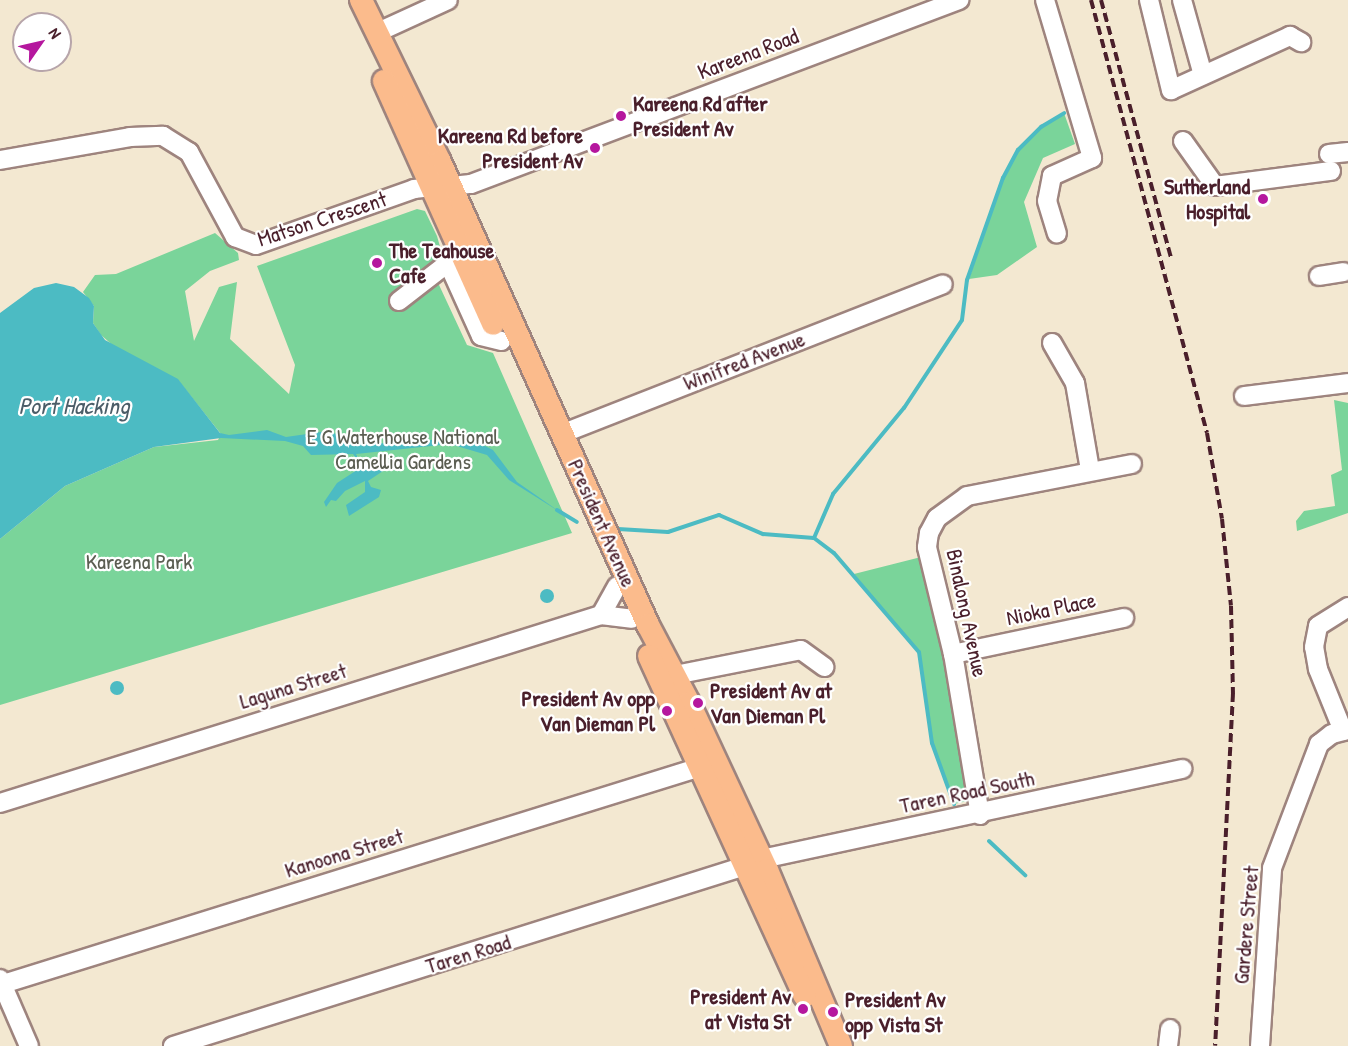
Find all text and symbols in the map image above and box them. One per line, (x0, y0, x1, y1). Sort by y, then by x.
north arrow (12, 12, 72, 72)
text: N (44, 23, 67, 43)
street label: Kareena Road (694, 23, 802, 85)
place label: Kareena Rd after President Av (633, 90, 768, 142)
marker: Kareena Rd after President Av (614, 109, 628, 123)
place label: Kareena Rd before President Av (438, 122, 583, 174)
marker: Kareena Rd before President Av (588, 141, 602, 155)
place label: Sutherland Hospital (1164, 173, 1250, 224)
street label: Matson Crescent (254, 186, 390, 252)
marker: Sutherland Hospital (1254, 190, 1272, 208)
place label: The Teahouse Cafe (389, 237, 494, 288)
marker: The Teahouse Cafe (370, 256, 384, 270)
street label: Winifred Avenue (680, 326, 808, 396)
water label: Port Hacking (18, 392, 130, 420)
park label: E G Waterhouse National Camellia Gardens (307, 423, 499, 475)
street label: President Avenue (562, 455, 642, 591)
street label: Binalong Avenue (941, 547, 993, 679)
park label: Kareena Park (86, 549, 192, 575)
street label: Nioka Place (1004, 587, 1098, 631)
street label: Laguna Street (236, 657, 350, 715)
place label: President Av at Van Dieman Pl (710, 677, 832, 728)
place label: President Av opp Van Dieman Pl (522, 685, 655, 736)
marker: President Av at Van Dieman Pl (691, 696, 705, 710)
marker: President Av opp Van Dieman Pl (660, 704, 674, 718)
street label: Taren Road South (897, 765, 1037, 819)
street label: Kanoona Street (281, 822, 407, 884)
street label: Gardere Street (1228, 865, 1264, 985)
street label: Taren Road (422, 929, 514, 979)
place label: President Av at Vista St (690, 983, 791, 1034)
place label: President Av opp Vista St (845, 986, 946, 1038)
marker: President Av at Vista St (796, 1002, 810, 1016)
marker: President Av opp Vista St (826, 1005, 840, 1019)

